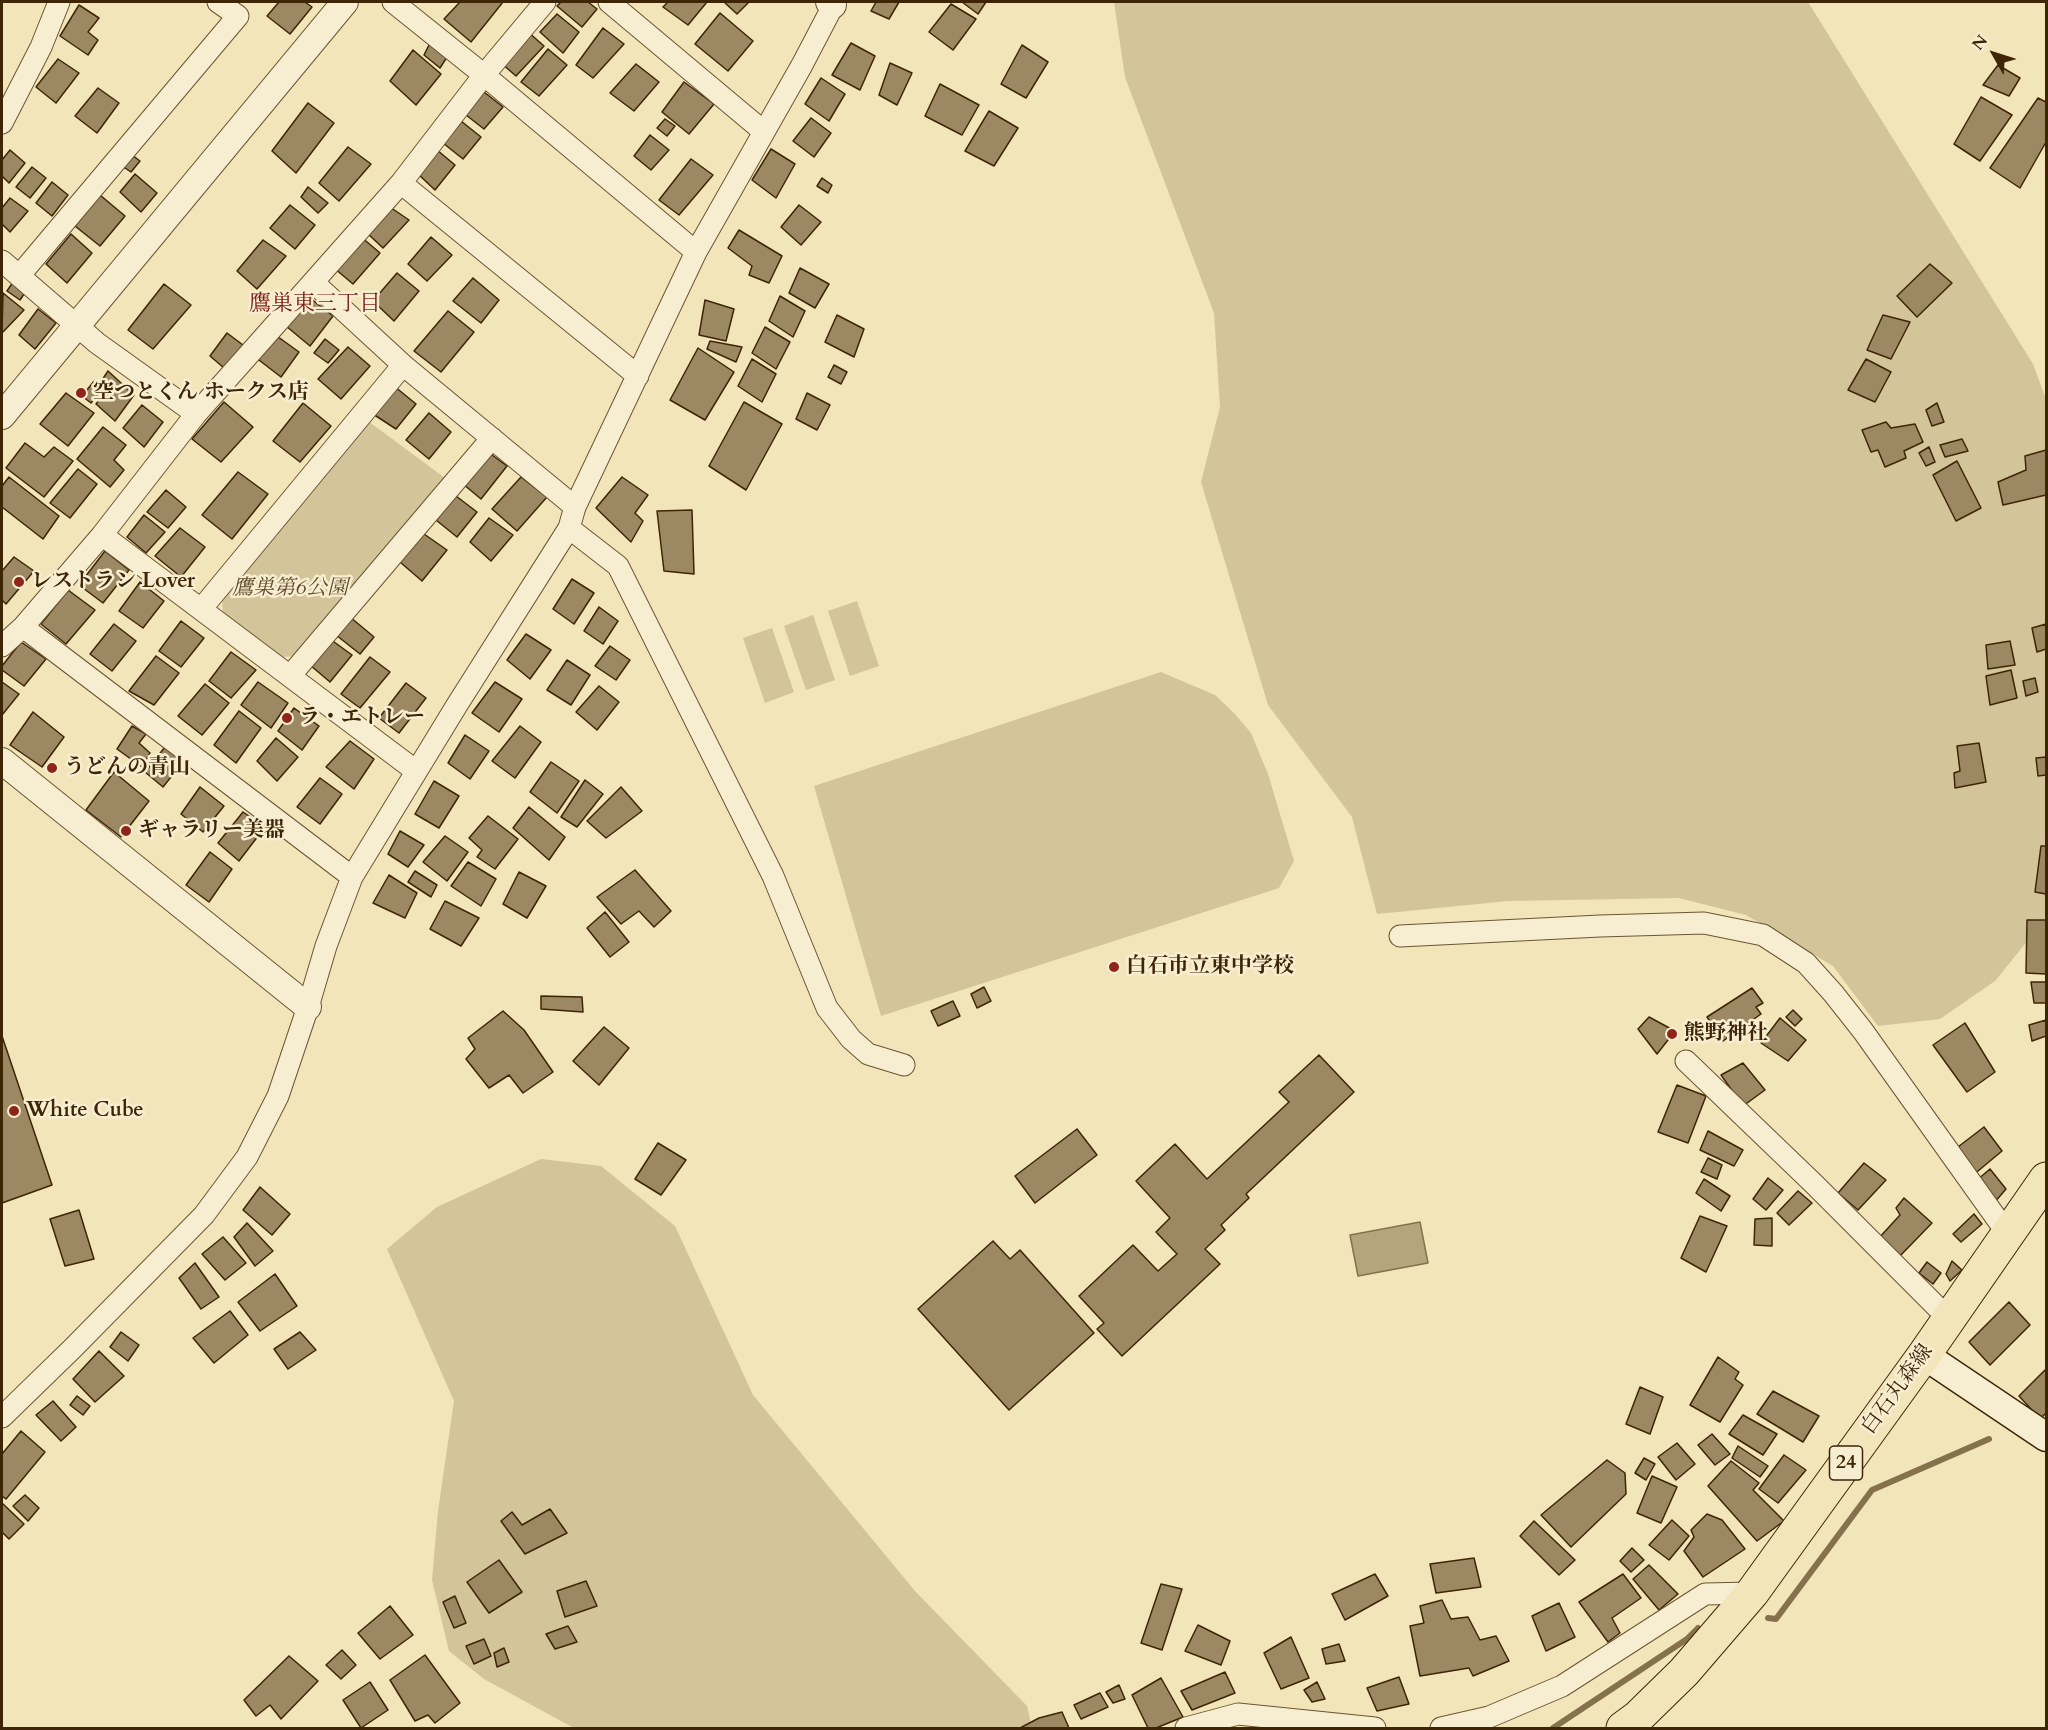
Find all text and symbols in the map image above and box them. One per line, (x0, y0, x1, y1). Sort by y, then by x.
north arrow (1964, 24, 2024, 84)
text: N (1967, 30, 1993, 55)
district label: 鷹巣東三丁目 (249, 292, 381, 318)
place label: 空つとくん ホークス店 (93, 380, 309, 406)
marker: 空つとくん ホークス店 (74, 386, 88, 400)
place label: レストラン Lover (31, 569, 195, 595)
marker: レストラン Lover (12, 575, 26, 589)
park label: 鷹巣第6公園 (232, 576, 348, 602)
place label: ラ・エトレー (299, 705, 425, 731)
marker: ラ・エトレー (280, 711, 294, 725)
place label: うどんの青山 (64, 755, 190, 781)
marker: うどんの青山 (45, 761, 59, 775)
place label: ギャラリー美器 (138, 818, 285, 844)
marker: ギャラリー美器 (119, 824, 133, 838)
place label: 白石市立東中学校 (1126, 954, 1294, 980)
marker: 白石市立東中学校 (1107, 960, 1121, 974)
place label: 熊野神社 (1684, 1021, 1768, 1047)
marker: 熊野神社 (1665, 1027, 1679, 1041)
place label: White Cube (26, 1098, 144, 1124)
marker: White Cube (7, 1104, 21, 1118)
street label: 白石丸森線 (1857, 1340, 1939, 1440)
road number: 24 (1830, 1446, 1862, 1480)

